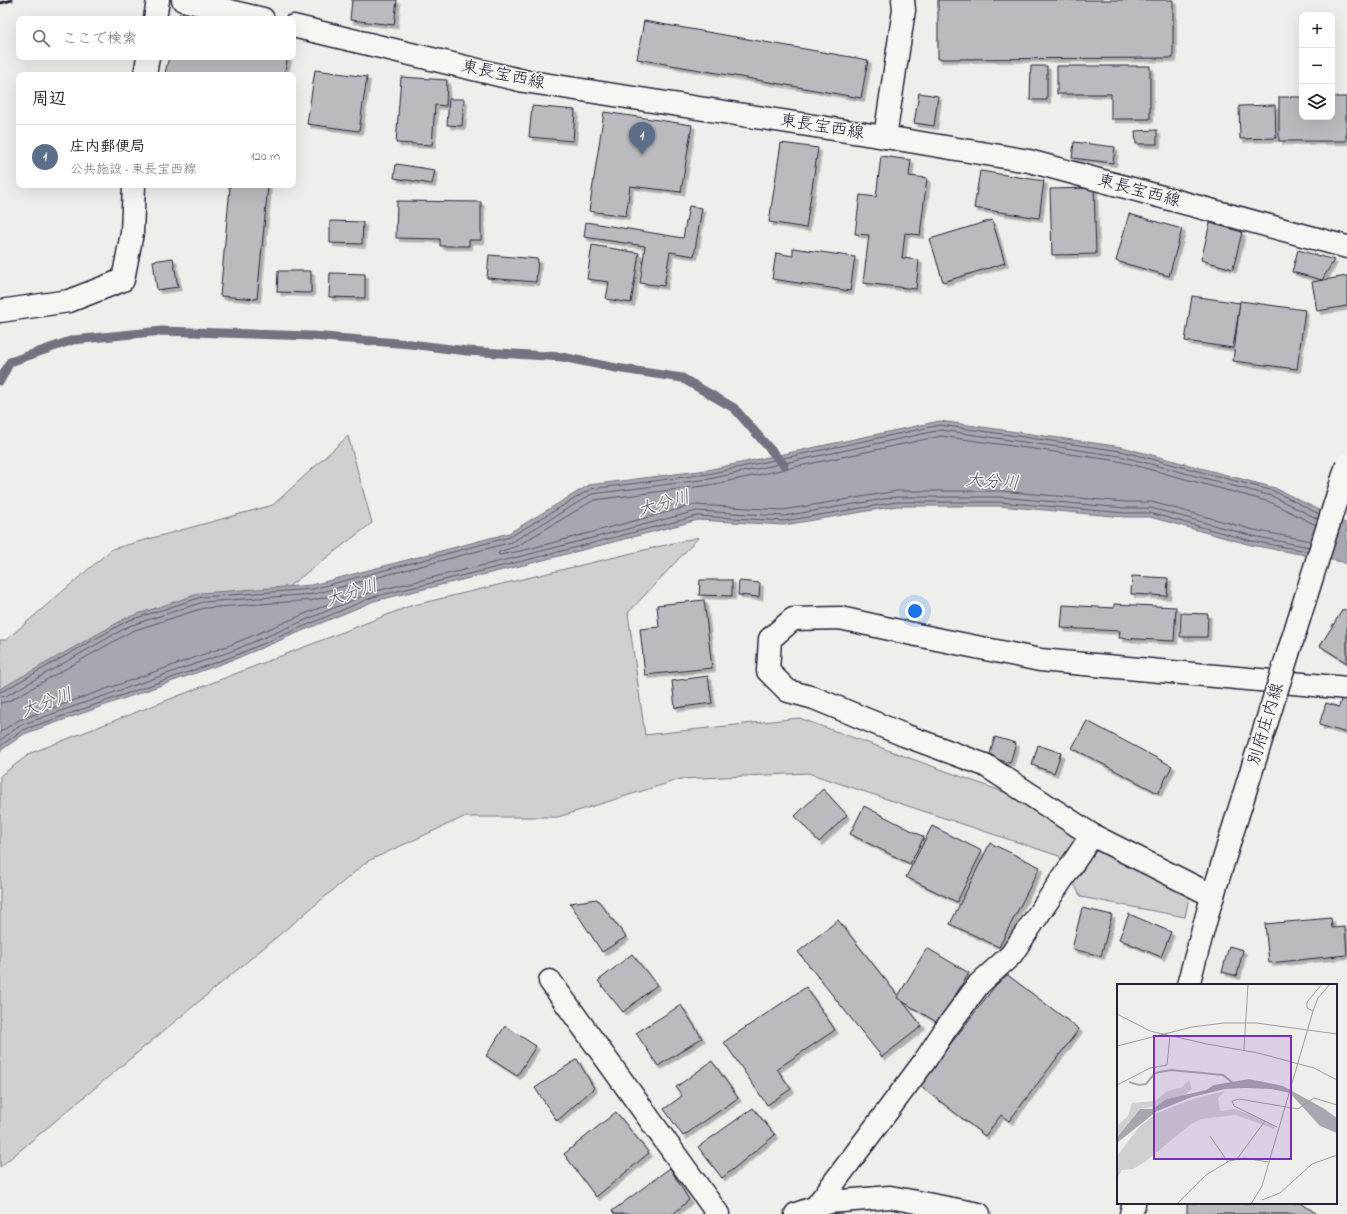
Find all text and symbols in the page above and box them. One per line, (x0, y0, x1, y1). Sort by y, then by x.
map controls (1299, 12, 1335, 120)
button: + (1299, 12, 1335, 48)
search box (16, 16, 296, 60)
icon: search (30, 27, 52, 49)
text: ここで検索 (62, 28, 137, 50)
button: − (1299, 48, 1335, 84)
street label: 東長宝西線 (459, 54, 547, 96)
button: layers (1299, 84, 1335, 120)
text: 周辺 (32, 87, 66, 112)
street label: 東長宝西線 (778, 108, 866, 146)
pin: 1 (629, 122, 655, 155)
text: 庄内郵便局 (70, 136, 145, 158)
text: 1 (43, 147, 47, 166)
text: 120 m (250, 147, 280, 166)
text: 公共施設 · 東長宝西線 (70, 160, 196, 179)
street label: 東長宝西線 (1095, 168, 1183, 214)
water label: 大分川 (964, 468, 1020, 498)
water label: 大分川 (634, 485, 694, 525)
water label: 大分川 (322, 573, 382, 615)
your location (905, 601, 925, 621)
street label: 別府庄内線 (1242, 680, 1290, 768)
water label: 大分川 (17, 683, 77, 725)
inset map (1117, 984, 1337, 1204)

